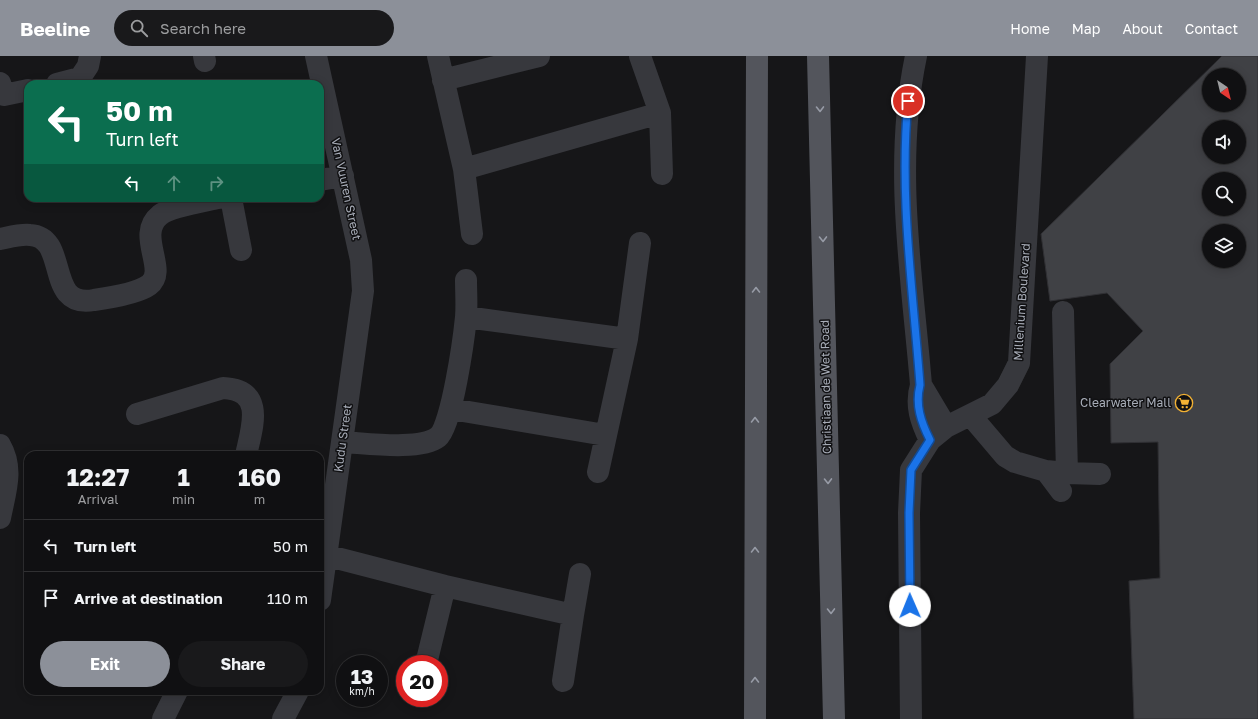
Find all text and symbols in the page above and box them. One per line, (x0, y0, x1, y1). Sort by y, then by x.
search box (114, 10, 394, 46)
text: Beeline (20, 17, 90, 40)
icon: search (128, 17, 150, 39)
text: Search here (160, 19, 246, 37)
text: Home (1010, 20, 1050, 37)
text: Map (1072, 20, 1100, 37)
text: About (1122, 20, 1163, 37)
text: Contact (1185, 20, 1238, 37)
north arrow (1202, 68, 1246, 112)
map controls (1202, 68, 1246, 268)
pin (891, 84, 925, 118)
icon: arrive (897, 90, 919, 112)
text: 50 m (106, 94, 173, 127)
icon: left (40, 96, 92, 148)
one-way arrow (816, 106, 825, 112)
button: sound (1202, 120, 1246, 164)
text: Turn left (106, 128, 179, 150)
street label: Van Vuuren Street (328, 136, 365, 242)
icon: left (121, 172, 143, 194)
icon: ahead (163, 172, 185, 194)
icon: right (205, 172, 227, 194)
button: search (1202, 172, 1246, 216)
button: layers (1202, 224, 1246, 268)
one-way arrow (819, 236, 827, 242)
street label: Millenium Boulevard (1010, 243, 1033, 361)
one-way arrow (752, 287, 760, 293)
street label: Christiaan de Wet Road (817, 320, 834, 454)
supermarket icon: Clearwater Mall (1174, 393, 1194, 413)
place label: Clearwater Mall (1080, 395, 1171, 410)
street label: Kudu Street (330, 403, 355, 473)
one-way arrow (751, 417, 759, 423)
text: 12:27 (67, 462, 129, 491)
text: 1 (177, 462, 190, 491)
text: 160 (238, 462, 281, 491)
one-way arrow (824, 478, 833, 484)
text: Arrival (78, 491, 118, 507)
text: min (172, 491, 195, 507)
text: m (254, 491, 265, 507)
icon: left (40, 535, 62, 557)
text: Turn left (74, 537, 136, 555)
text: 50 m (273, 537, 308, 555)
one-way arrow (750, 547, 759, 553)
position arrow (889, 585, 931, 627)
icon: arrive (40, 587, 62, 609)
text: Arrive at destination (74, 589, 223, 607)
text: 110 m (267, 589, 308, 607)
one-way arrow (827, 608, 835, 614)
button: Exit (40, 641, 170, 687)
button: Share (178, 641, 308, 687)
speed limit sign: 20 (396, 655, 448, 707)
text: 13 (351, 664, 373, 688)
one-way arrow (751, 677, 759, 683)
text: km/h (349, 685, 375, 697)

